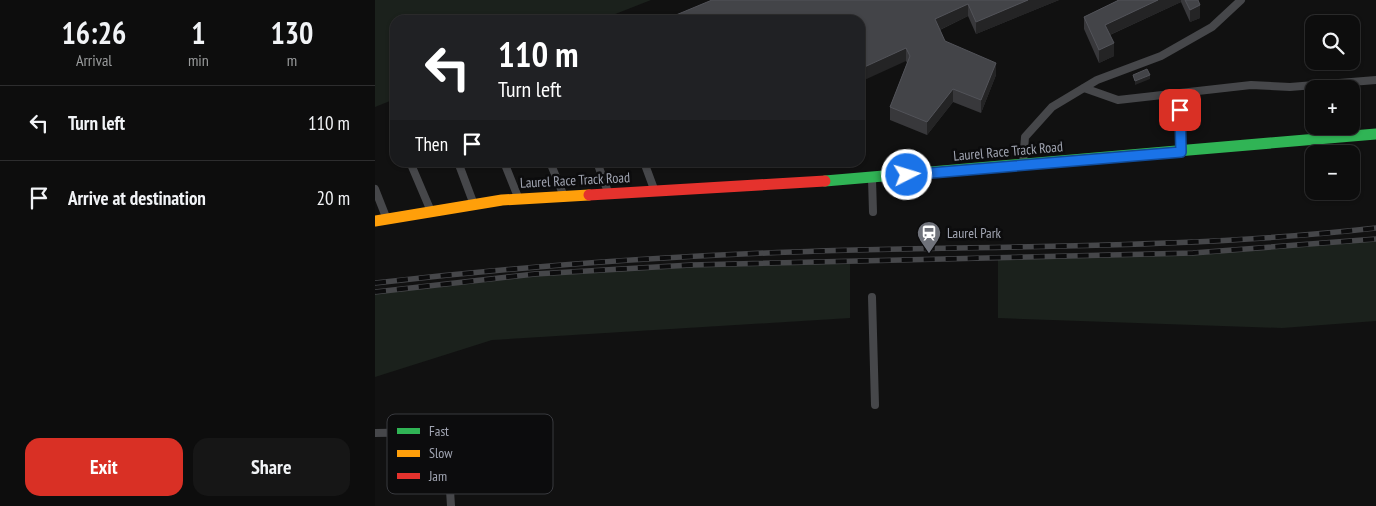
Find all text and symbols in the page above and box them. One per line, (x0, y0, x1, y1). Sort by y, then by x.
text: 16:26 (62, 13, 126, 52)
text: 1 (191, 13, 206, 52)
text: 130 (270, 13, 313, 52)
map controls (1305, 15, 1360, 200)
button: search (1305, 15, 1360, 70)
text: 110 m (498, 31, 579, 77)
icon: left (415, 35, 480, 100)
text: Arrival (76, 50, 112, 70)
text: min (188, 50, 209, 70)
text: m (287, 50, 297, 70)
text: Turn left (498, 75, 562, 103)
button: + (1305, 80, 1360, 135)
pin (1159, 89, 1201, 131)
icon: arrive (1166, 96, 1194, 124)
icon: left (25, 109, 53, 137)
text: Turn left (68, 111, 125, 135)
text: 110 m (308, 111, 350, 135)
icon: arrive (458, 130, 486, 158)
text: Then (415, 132, 448, 156)
street label: Laurel Race Track Road (952, 137, 1064, 165)
button: − (1305, 145, 1360, 200)
position arrow (880, 148, 932, 200)
street label: Laurel Race Track Road (520, 168, 630, 192)
icon: arrive (25, 184, 53, 212)
text: Arrive at destination (68, 186, 206, 210)
text: 20 m (317, 186, 350, 210)
station icon: Laurel Park (916, 220, 942, 254)
place label: Laurel Park (947, 224, 1002, 242)
legend (387, 414, 553, 494)
text: Fast (429, 422, 449, 440)
button: Exit (25, 438, 183, 496)
button: Share (193, 438, 350, 496)
text: Slow (429, 444, 453, 462)
text: Jam (428, 467, 447, 485)

